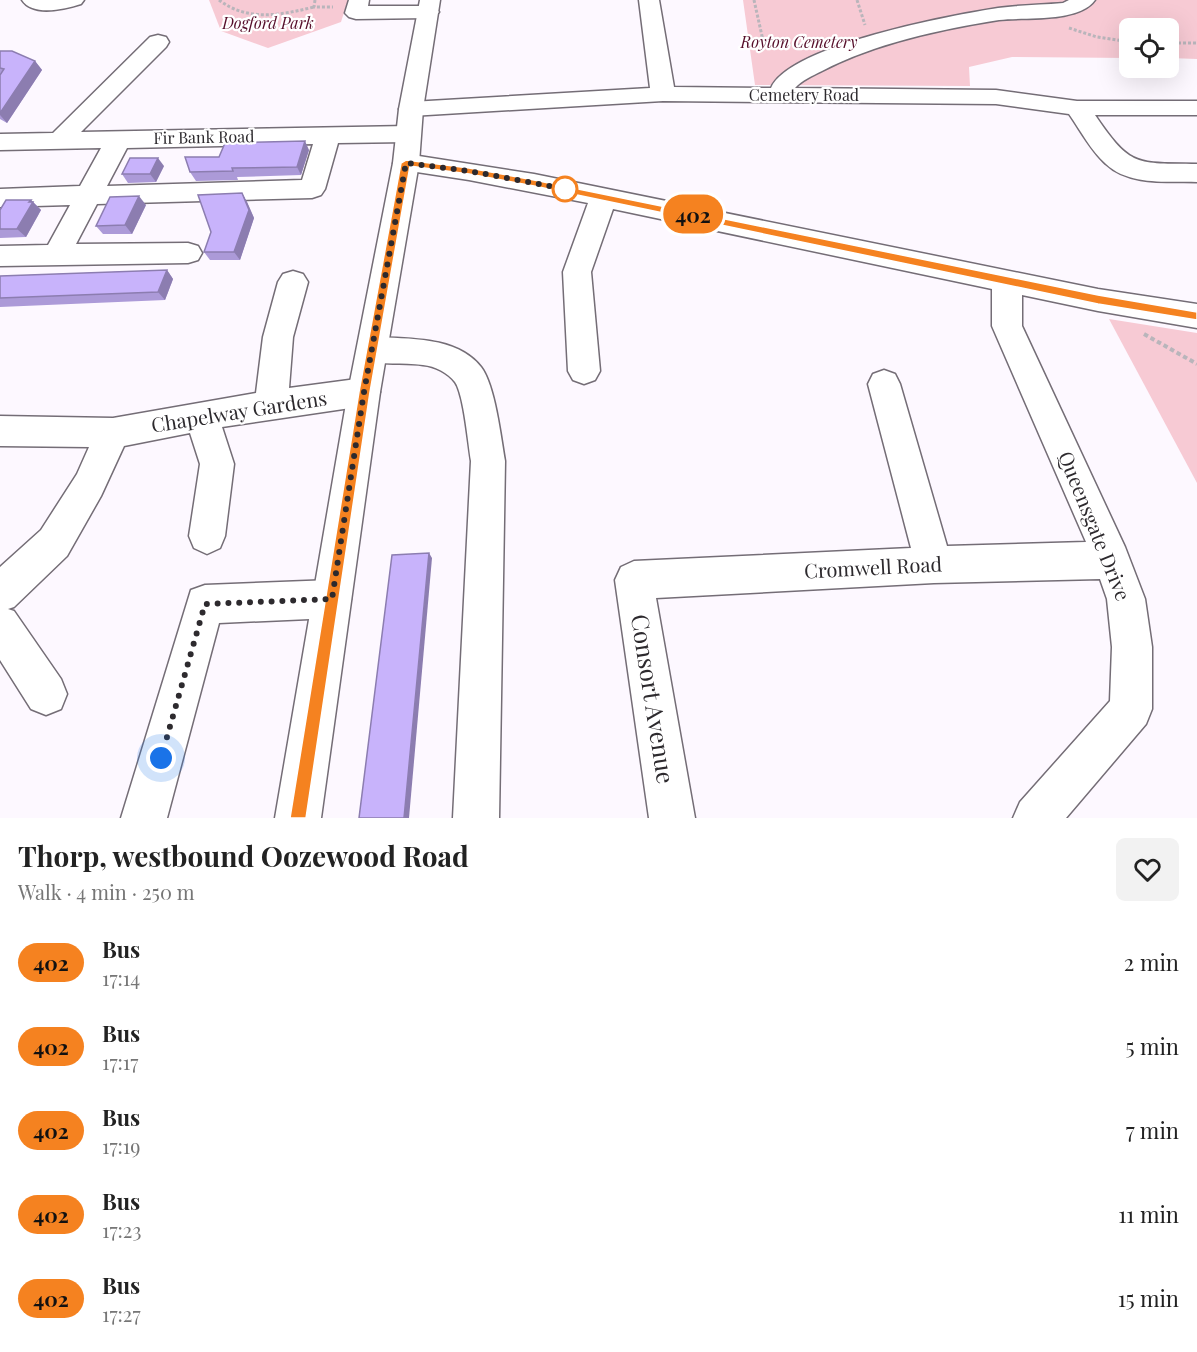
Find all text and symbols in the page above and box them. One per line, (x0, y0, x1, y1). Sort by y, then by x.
park label: Dogford Park (221, 12, 314, 33)
map controls (1119, 18, 1179, 78)
button: locate (1119, 18, 1179, 78)
park label: Royton Cemetery (740, 31, 858, 52)
street label: Cemetery Road (749, 84, 859, 105)
street label: Fir Bank Road (153, 125, 255, 148)
unlabelled marker (552, 176, 578, 202)
line badge: 402 (658, 194, 728, 234)
text: 402 (675, 200, 711, 228)
street label: Chapelway Gardens (149, 383, 329, 438)
street label: Queensgate Drive (1053, 447, 1138, 604)
street label: Cromwell Road (803, 549, 943, 584)
street label: Consort Avenue (625, 612, 683, 786)
your location (146, 743, 176, 773)
text: Thorp, westbound Oozewood Road (18, 837, 469, 874)
button: heart (1116, 838, 1179, 901)
text: Walk · 4 min · 250 m (18, 878, 195, 905)
text: Bus (102, 934, 140, 964)
text: 2 min (1124, 947, 1179, 977)
text: 402 (33, 948, 69, 976)
text: 17:14 (102, 964, 140, 991)
text: Bus (102, 1018, 140, 1048)
text: 5 min (1126, 1031, 1179, 1061)
text: 402 (33, 1032, 69, 1060)
text: 17:17 (102, 1048, 138, 1075)
text: Bus (102, 1102, 140, 1132)
text: 7 min (1126, 1115, 1179, 1145)
text: 402 (33, 1116, 69, 1144)
text: 17:19 (102, 1132, 140, 1159)
text: Bus (102, 1186, 140, 1216)
text: 11 min (1118, 1199, 1179, 1229)
text: 402 (33, 1200, 69, 1228)
text: 17:23 (102, 1216, 141, 1243)
text: Bus (102, 1270, 140, 1300)
text: 15 min (1118, 1283, 1179, 1313)
text: 402 (33, 1284, 69, 1312)
text: 17:27 (102, 1300, 141, 1327)

